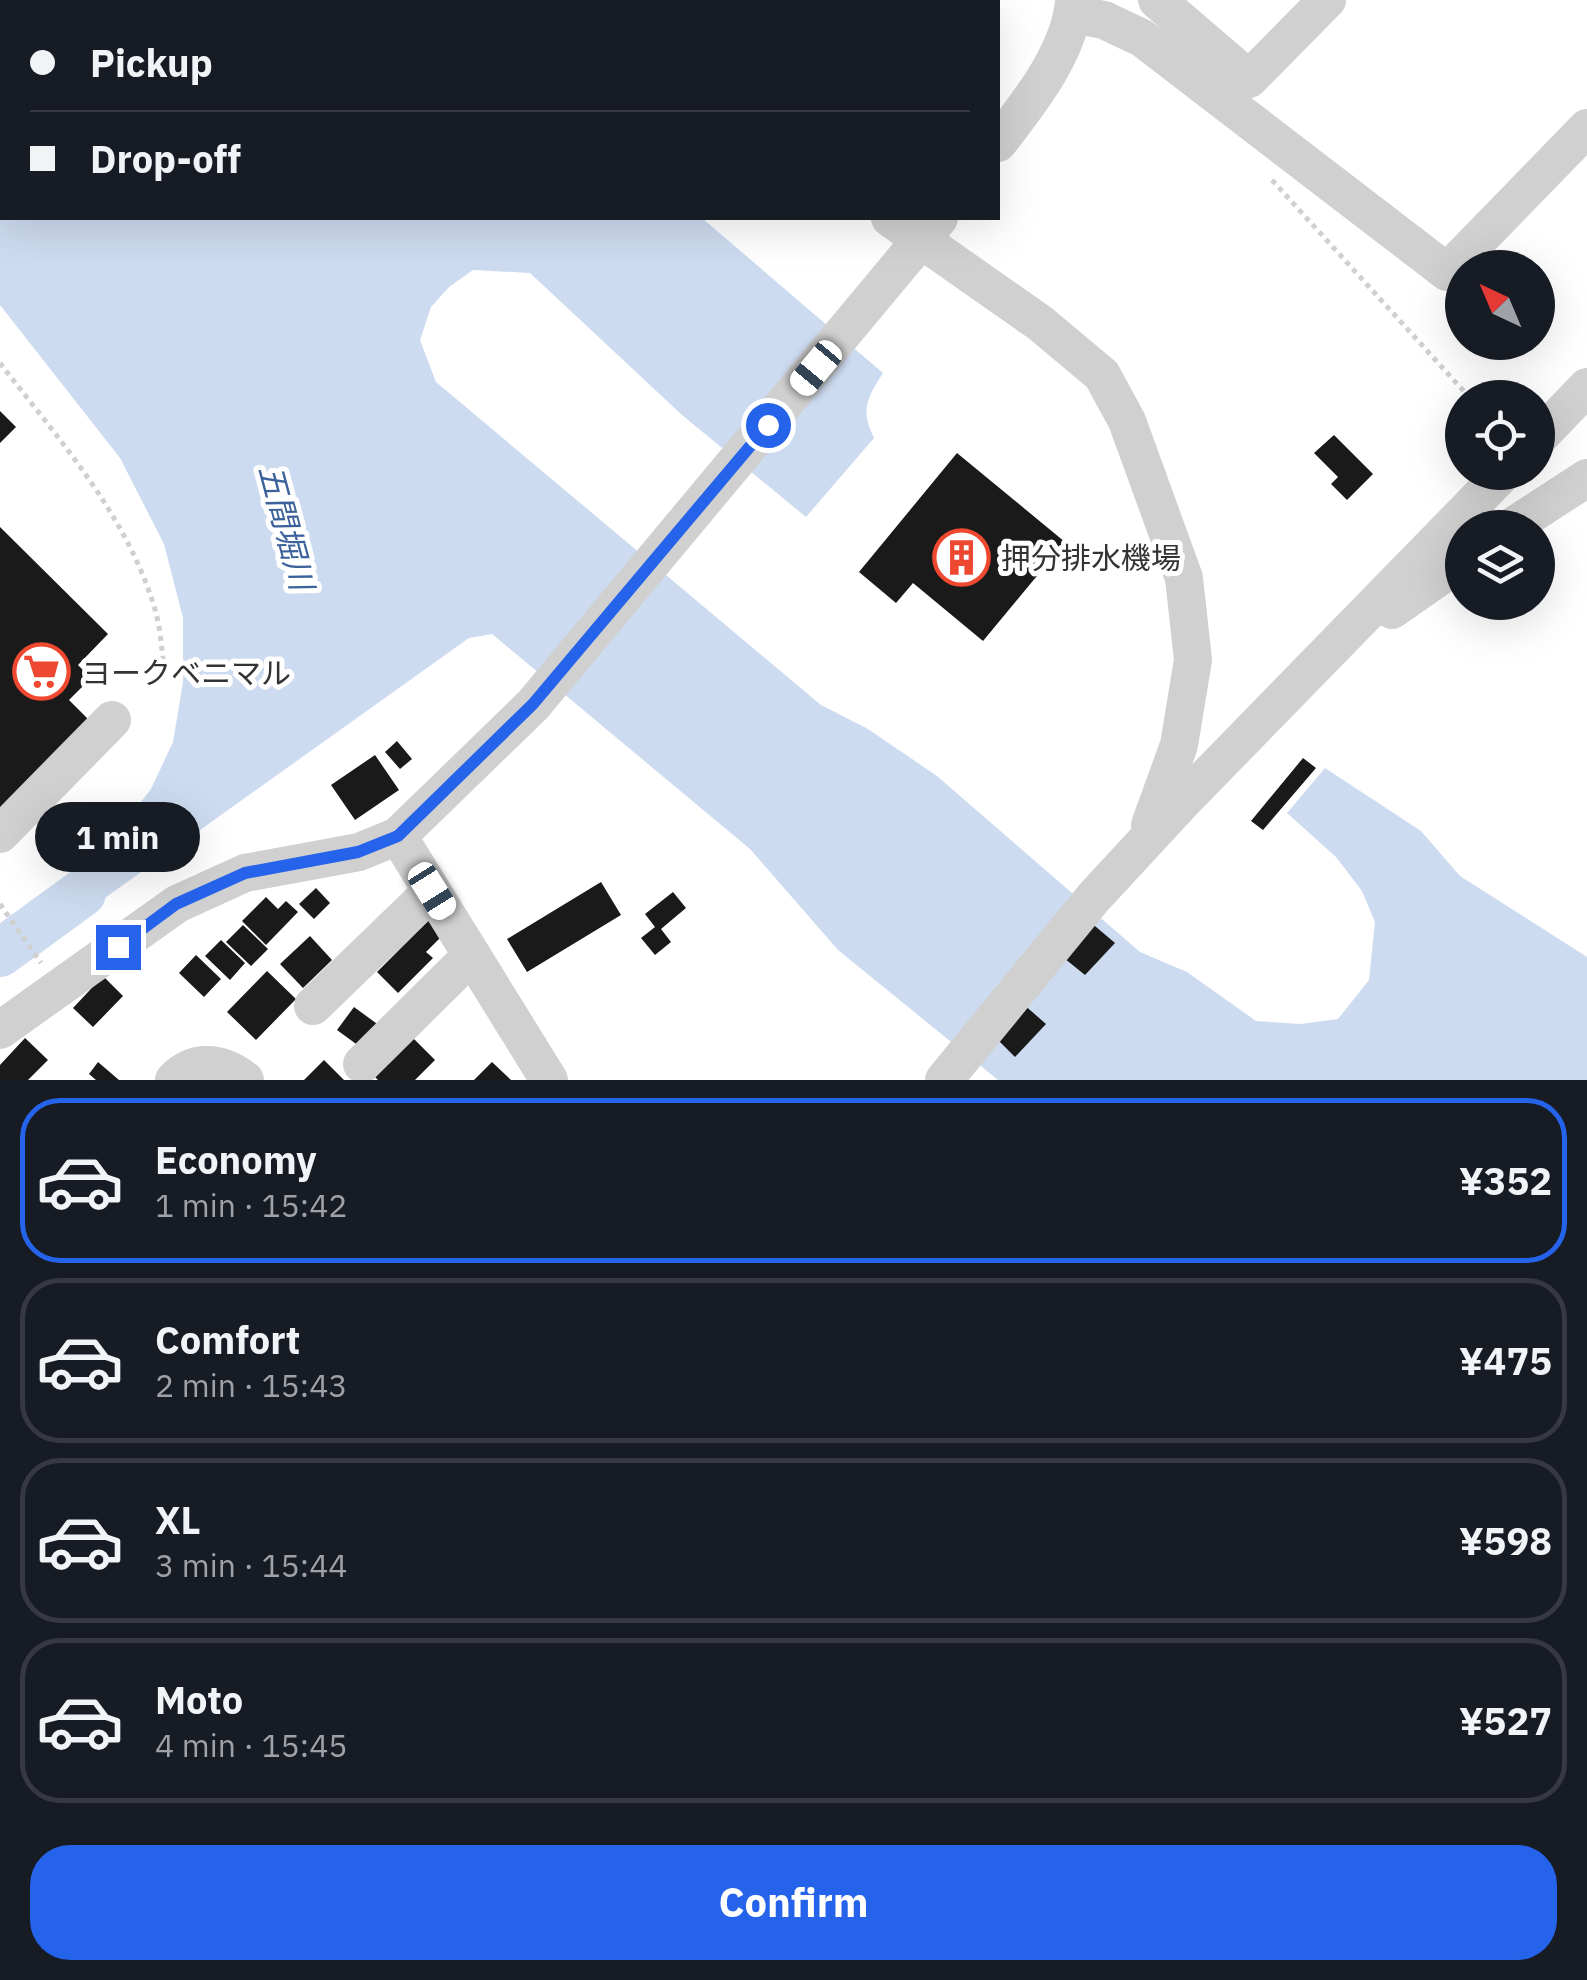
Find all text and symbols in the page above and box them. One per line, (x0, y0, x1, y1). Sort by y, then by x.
text: Pickup (90, 38, 213, 87)
text: Drop-off (90, 134, 241, 183)
north arrow (1445, 250, 1555, 360)
map controls (1445, 250, 1555, 620)
car (785, 335, 847, 401)
button: locate (1445, 380, 1555, 490)
route start (746, 403, 791, 448)
water label: 五間堀川 (250, 460, 325, 597)
button: layers (1445, 510, 1555, 620)
building icon: 押分排水機場 (932, 527, 992, 587)
place label: 押分排水機場 (1001, 538, 1181, 577)
supermarket icon: ヨークベニマル (12, 642, 72, 702)
place label: ヨークベニマル (81, 653, 291, 692)
callout: 1 min (36, 802, 200, 872)
text: 1 min (76, 816, 159, 858)
car (403, 858, 461, 924)
route end (96, 925, 141, 970)
text: Economy (155, 1135, 317, 1184)
icon: car (35, 1136, 125, 1226)
text: ¥352 (1459, 1156, 1552, 1205)
text: 1 min · 15:42 (155, 1184, 348, 1226)
text: Comfort (155, 1315, 300, 1364)
icon: car (35, 1316, 125, 1406)
text: ¥475 (1459, 1336, 1552, 1385)
text: 2 min · 15:43 (155, 1364, 348, 1406)
text: XL (155, 1495, 201, 1544)
icon: car (35, 1496, 125, 1586)
text: ¥598 (1459, 1516, 1552, 1565)
text: 3 min · 15:44 (155, 1544, 348, 1586)
text: Moto (155, 1675, 243, 1724)
icon: car (35, 1676, 125, 1766)
text: ¥527 (1459, 1696, 1552, 1745)
text: 4 min · 15:45 (155, 1724, 348, 1766)
button: Confirm (30, 1845, 1557, 1960)

